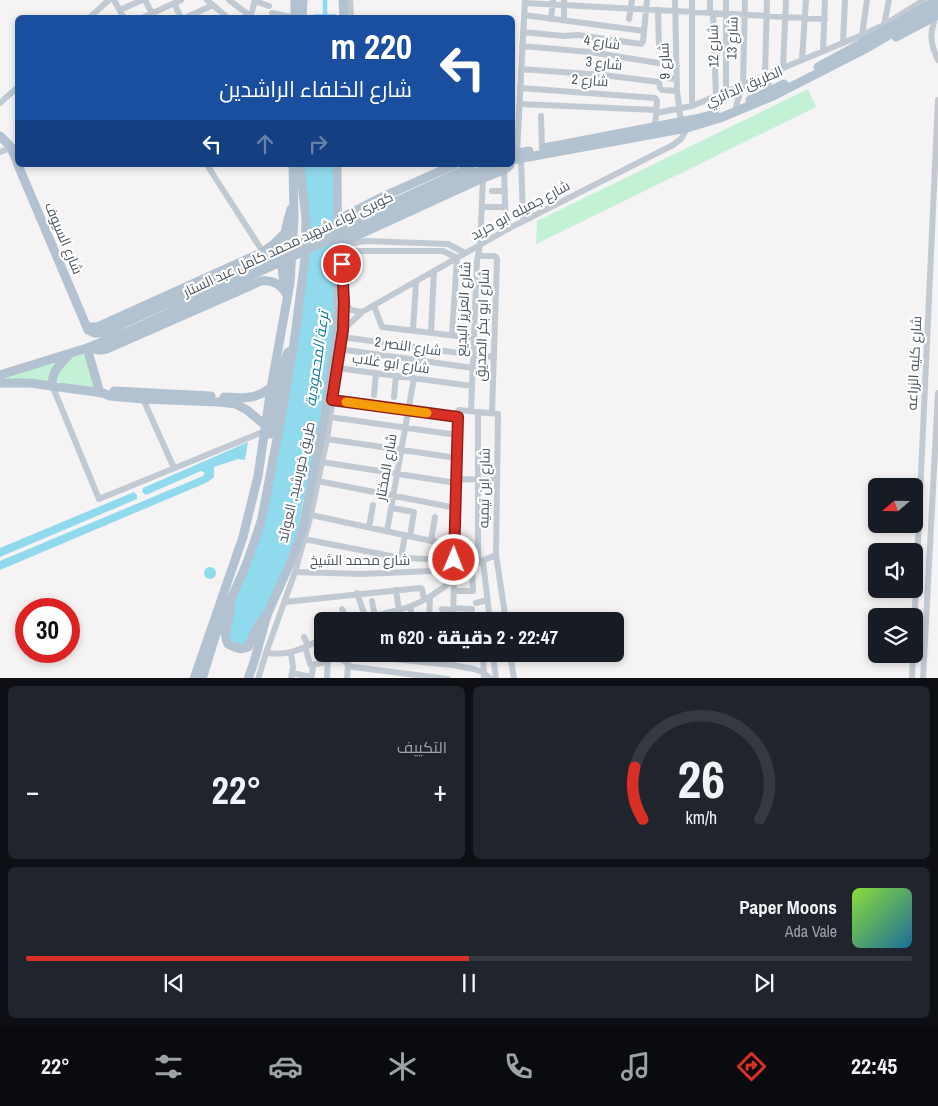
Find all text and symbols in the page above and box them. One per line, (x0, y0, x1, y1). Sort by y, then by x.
street label: شارع 13 (722, 16, 742, 60)
text: 220 m (331, 23, 412, 70)
street label: شارع 12 (704, 24, 722, 68)
street label: شارع 4 (583, 31, 621, 53)
icon: left (430, 35, 495, 100)
street label: شارع 9 (654, 42, 674, 80)
street label: شارع 3 (585, 52, 623, 74)
street label: الطريق الدائري (703, 62, 787, 113)
street label: شارع 2 (571, 70, 609, 90)
text: شارع الخلفاء الراشدين (219, 74, 412, 104)
icon: left (198, 130, 226, 158)
icon: ahead (251, 130, 279, 158)
icon: right (304, 130, 332, 158)
street label: شارع جميله ابو حريد (467, 176, 573, 244)
street label: كوبرى لواء شهيد محمد كامل عبد الستار (179, 187, 396, 301)
street label: شارع السيوف (41, 199, 87, 277)
pin (321, 243, 363, 285)
icon: arrive (328, 250, 356, 278)
street label: شارع العزيز البديع (452, 261, 474, 357)
street label: شارع ابو بكر الصديق (471, 268, 493, 382)
water label: ترعة المحمودية (299, 307, 334, 408)
street label: شارع كليه الزراعه (903, 315, 925, 411)
street label: شارع النصر 2 (373, 332, 443, 360)
street label: شارع ابو غلاب (351, 349, 431, 377)
street label: طريق خورشيد, العوائد (273, 420, 319, 544)
street label: شارع المختار (371, 432, 401, 503)
street label: شارع ابن تيميه (474, 448, 494, 528)
north arrow (868, 478, 922, 532)
map controls (868, 478, 923, 663)
position arrow (427, 533, 479, 585)
button: sound (868, 543, 923, 598)
street label: شارع محمد الشيخ (310, 551, 410, 569)
speed limit sign: 30 (15, 598, 80, 663)
button: layers (868, 608, 923, 663)
text: 22:47 · 2 دقيقة · 620 m (380, 624, 558, 650)
text: التكييف (397, 736, 447, 758)
text: 26 (678, 744, 725, 814)
text: 22° (212, 765, 261, 816)
text: − (26, 772, 39, 810)
text: + (434, 772, 447, 810)
text: km/h (686, 806, 717, 830)
text: Paper Moons (739, 894, 837, 920)
text: Ada Vale (785, 920, 837, 942)
icon: previous (160, 969, 188, 997)
icon: pause (455, 969, 483, 997)
icon: next (750, 969, 778, 997)
icon: filters (151, 1049, 186, 1084)
icon: car (268, 1049, 303, 1084)
icon: climate (385, 1049, 420, 1084)
icon: phone (501, 1049, 536, 1084)
icon: music (618, 1049, 653, 1084)
icon: directions (734, 1049, 769, 1084)
text: 22° (41, 1051, 70, 1081)
text: 22:45 (851, 1051, 897, 1081)

